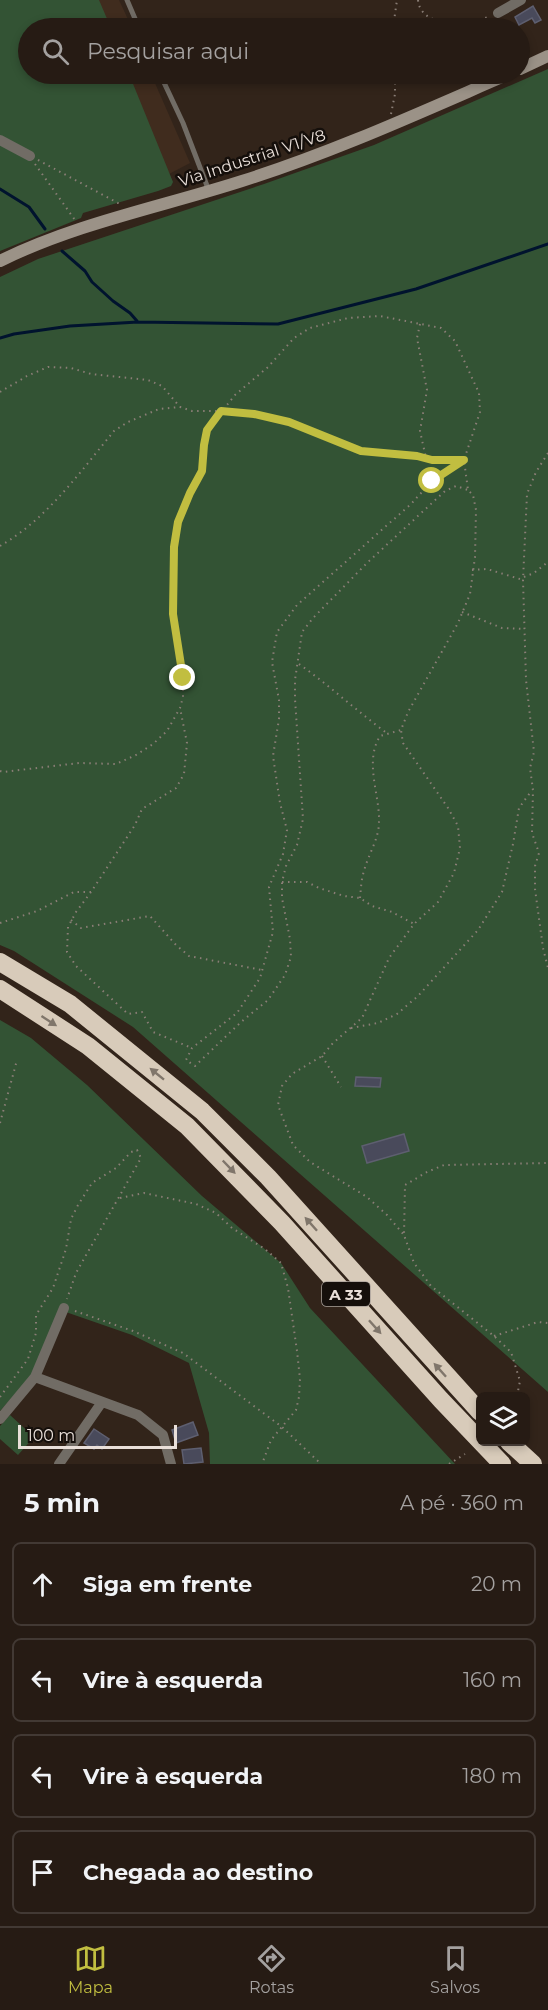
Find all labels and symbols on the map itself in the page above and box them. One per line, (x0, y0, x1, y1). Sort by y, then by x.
street label: Via Industrial V1/V8 (176, 125, 328, 191)
route start (418, 467, 444, 493)
route end (169, 664, 195, 690)
one-way arrow (41, 1015, 57, 1026)
one-way arrow (149, 1068, 165, 1081)
one-way arrow (222, 1160, 236, 1174)
one-way arrow (304, 1216, 318, 1231)
road number: A 33 (322, 1282, 370, 1306)
one-way arrow (368, 1319, 381, 1334)
one-way arrow (433, 1362, 447, 1377)
scale bar (18, 1422, 177, 1450)

